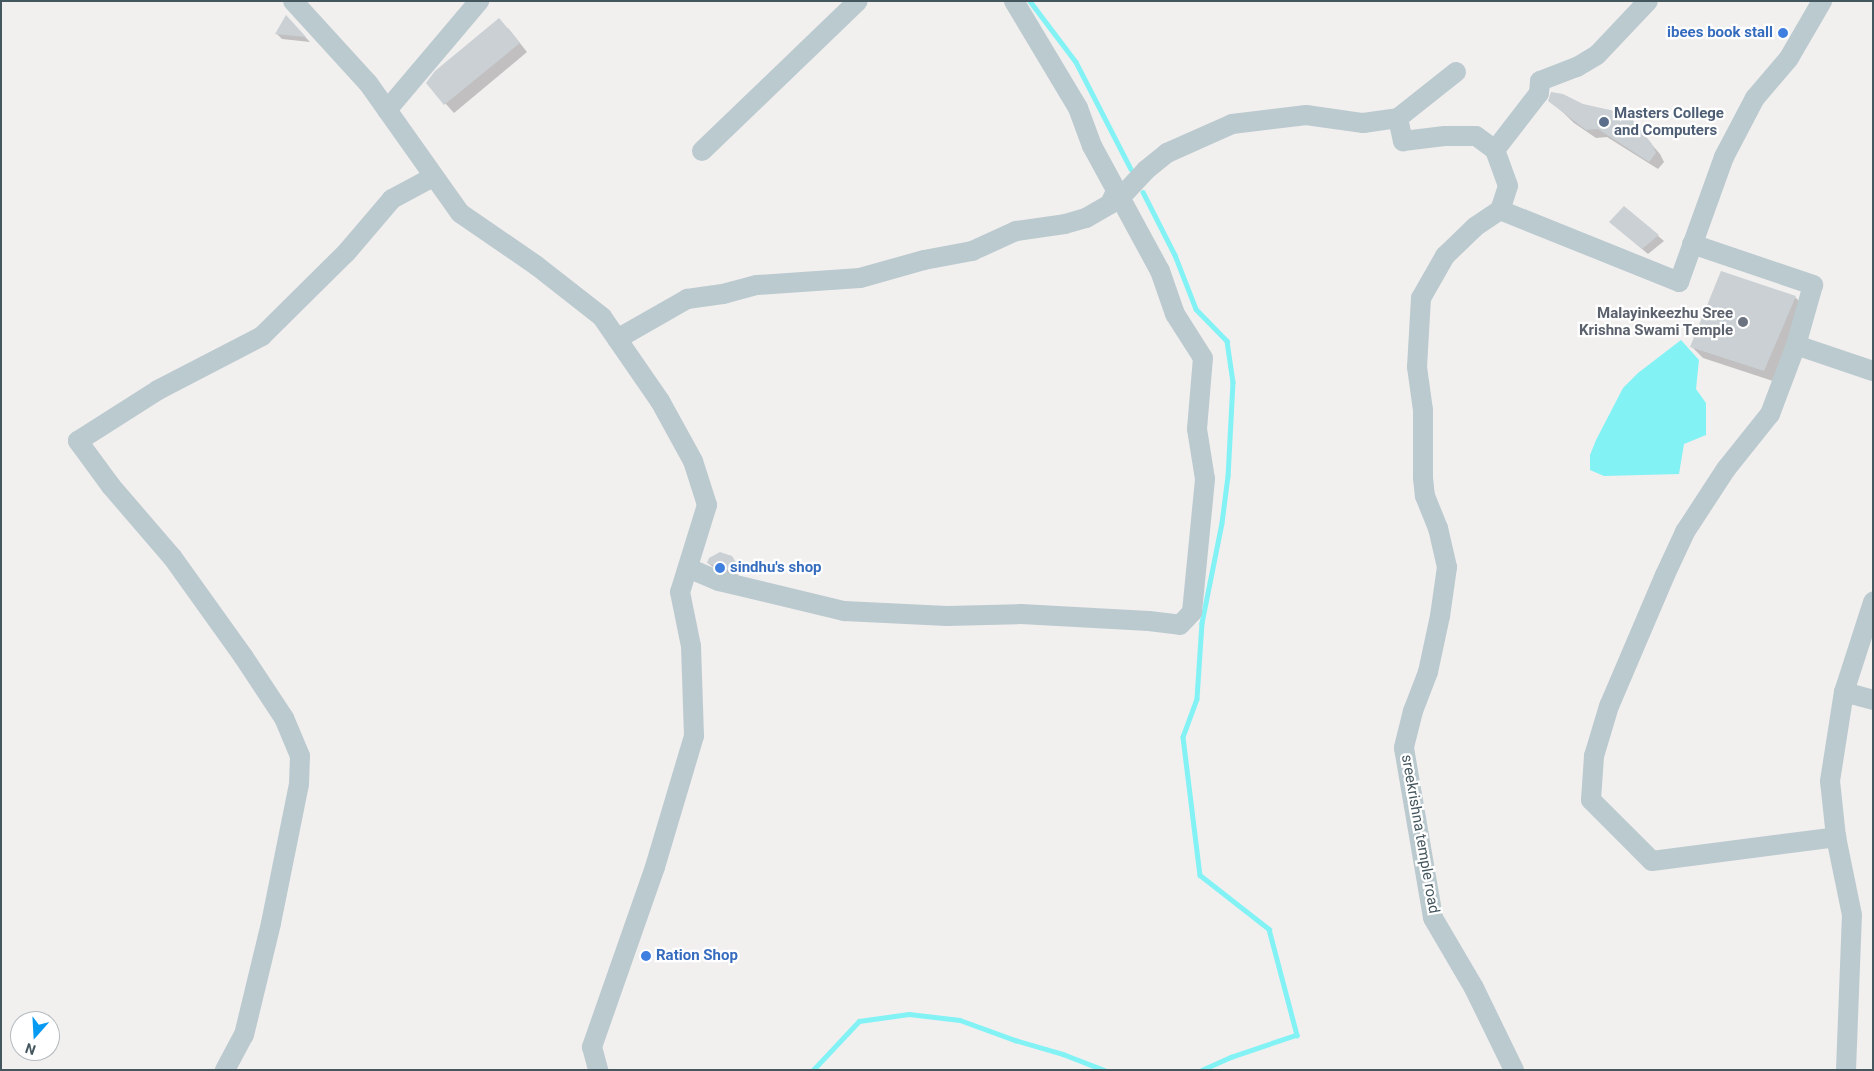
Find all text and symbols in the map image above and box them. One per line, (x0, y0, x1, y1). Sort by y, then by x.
place label: ibees book stall (1667, 24, 1773, 42)
marker: ibees book stall (1777, 27, 1789, 39)
place label: Masters College and Computers (1614, 104, 1724, 139)
marker: Masters College and Computers (1598, 116, 1610, 128)
place label: Malayinkeezhu Sree Krishna Swami Temple (1579, 304, 1733, 339)
marker: Malayinkeezhu Sree Krishna Swami Temple (1737, 316, 1749, 328)
place label: sindhu's shop (730, 559, 822, 577)
marker: sindhu's shop (714, 562, 726, 574)
street label: sreekrishna temple road (1397, 753, 1443, 915)
place label: Ration Shop (656, 947, 738, 965)
marker: Ration Shop (640, 950, 652, 962)
north arrow (10, 1011, 60, 1061)
text: N (23, 1040, 38, 1058)

